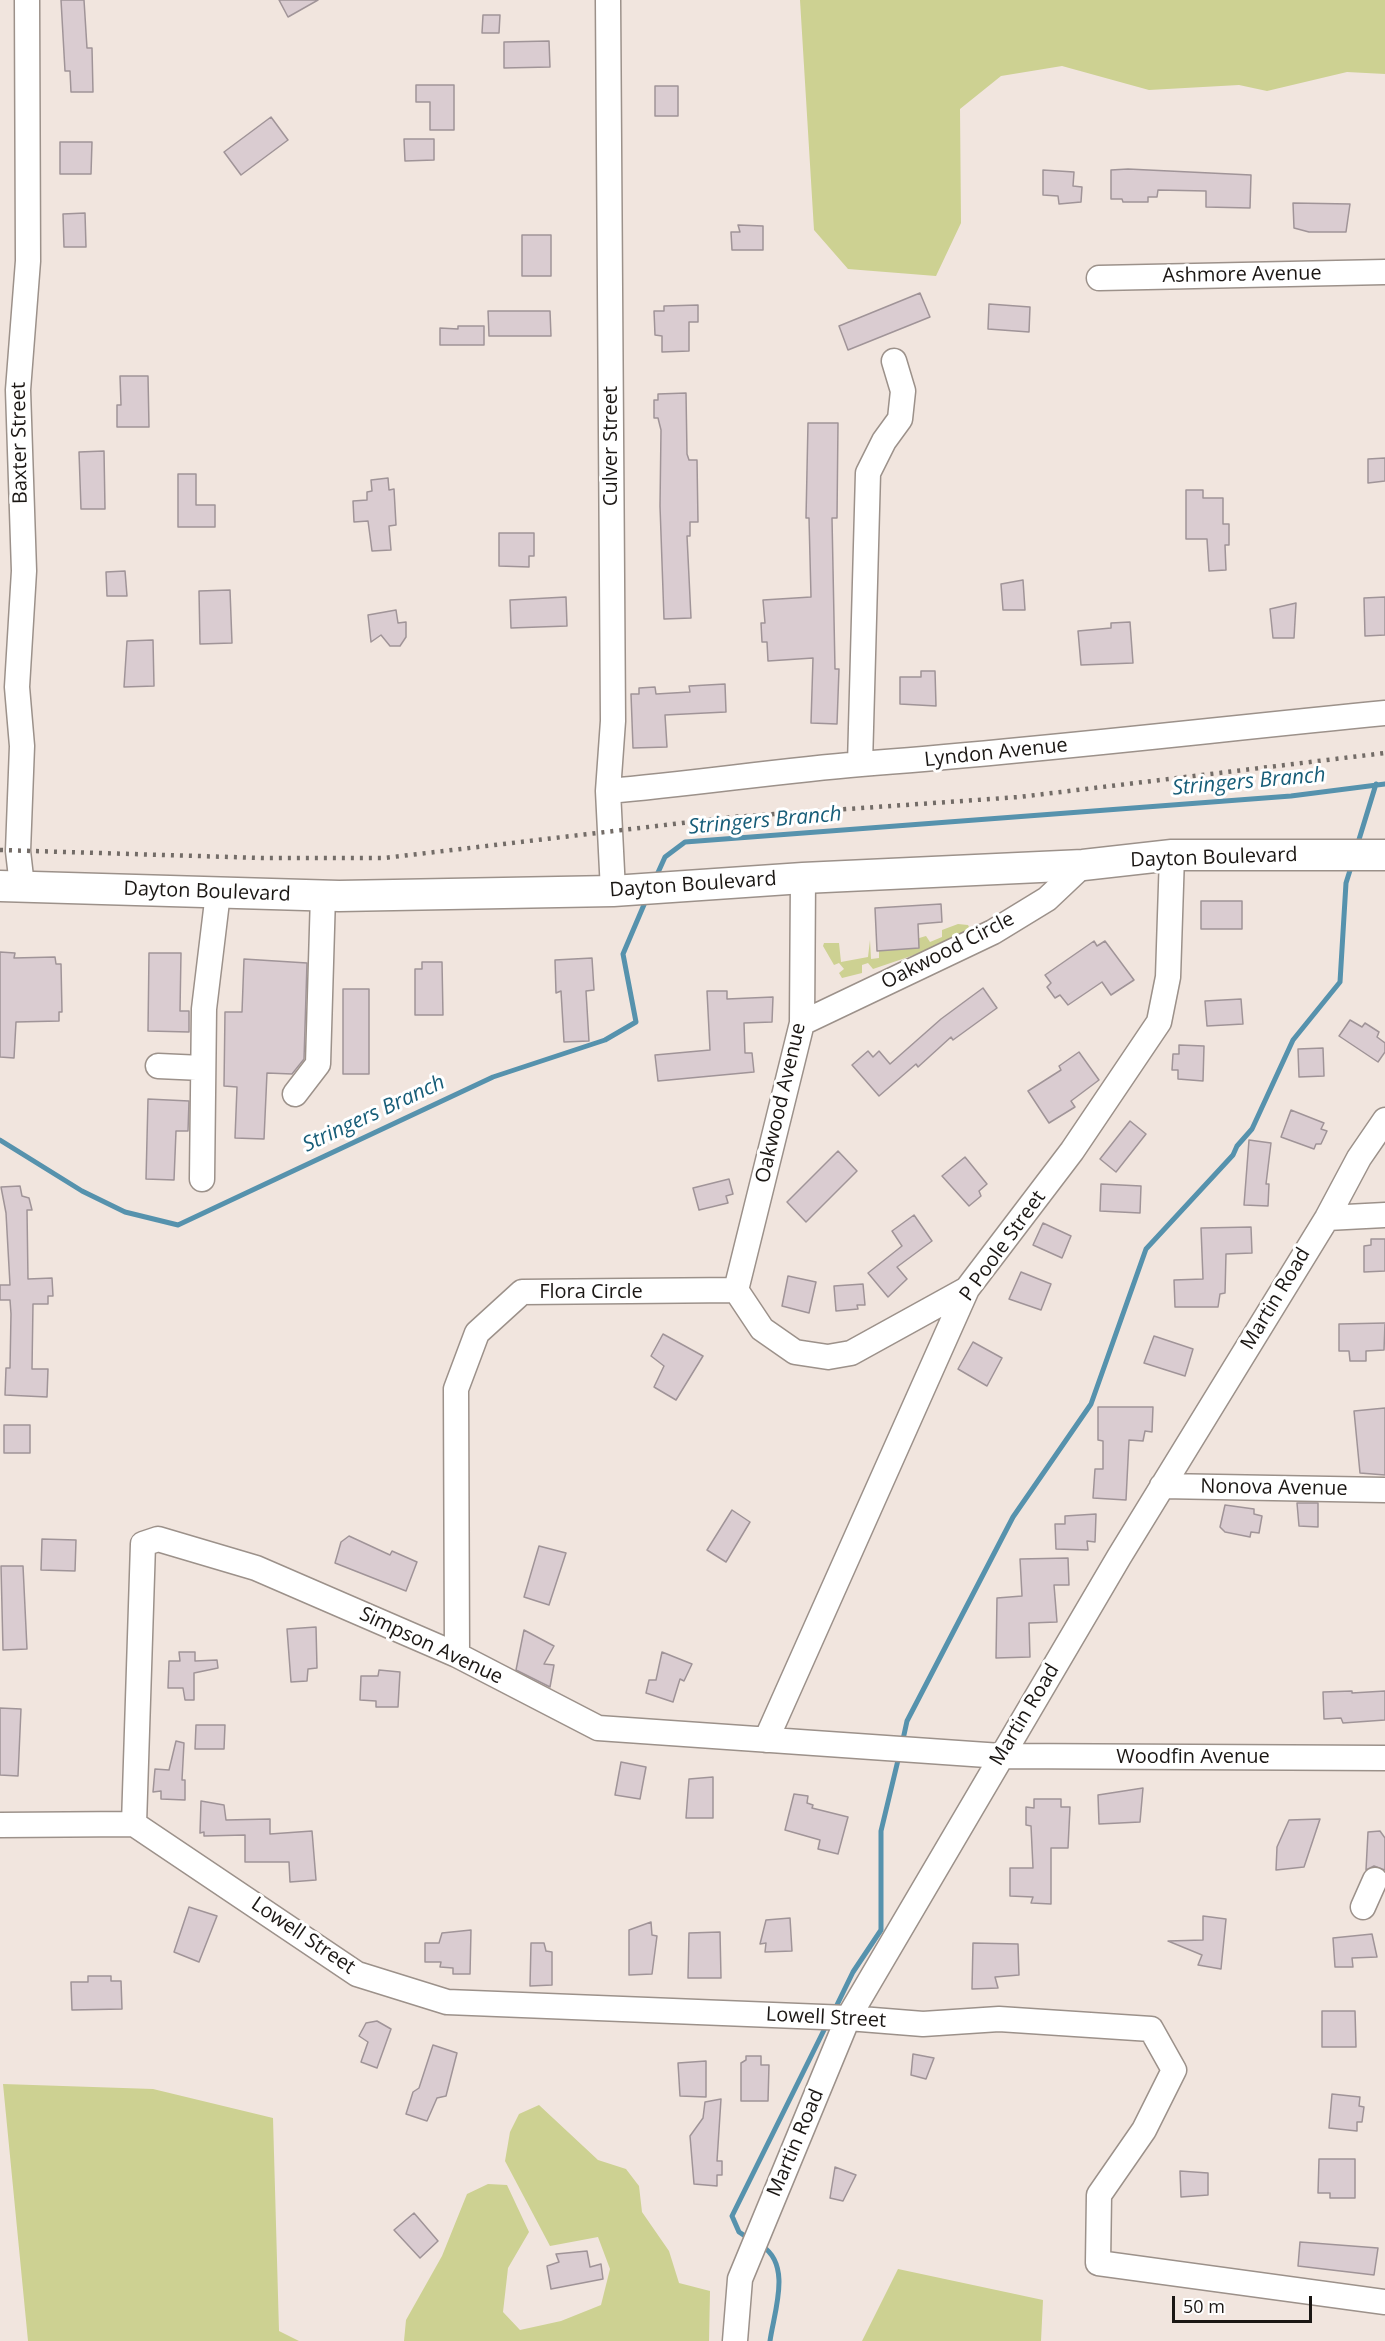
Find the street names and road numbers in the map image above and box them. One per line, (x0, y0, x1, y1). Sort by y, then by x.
street label: Ashmore Avenue (1162, 262, 1322, 288)
street label: Baxter Street (7, 382, 33, 504)
street label: Culver Street (599, 386, 623, 506)
street label: Lyndon Avenue (923, 734, 1069, 772)
street label: Dayton Boulevard (1130, 843, 1298, 873)
street label: Dayton Boulevard (609, 867, 777, 903)
street label: Dayton Boulevard (123, 877, 291, 907)
street label: Oakwood Circle (878, 907, 1018, 995)
street label: Oakwood Avenue (751, 1021, 811, 1185)
street label: P Poole Street (955, 1186, 1051, 1306)
street label: Martin Road (1236, 1244, 1316, 1354)
street label: Flora Circle (539, 1280, 643, 1304)
street label: Nonova Avenue (1200, 1475, 1348, 1501)
street label: Simpson Avenue (355, 1602, 507, 1690)
street label: Martin Road (985, 1660, 1065, 1770)
street label: Woodfin Avenue (1116, 1745, 1270, 1769)
street label: Lowell Street (246, 1892, 360, 1980)
street label: Lowell Street (765, 2003, 887, 2033)
street label: Martin Road (763, 2086, 829, 2200)

